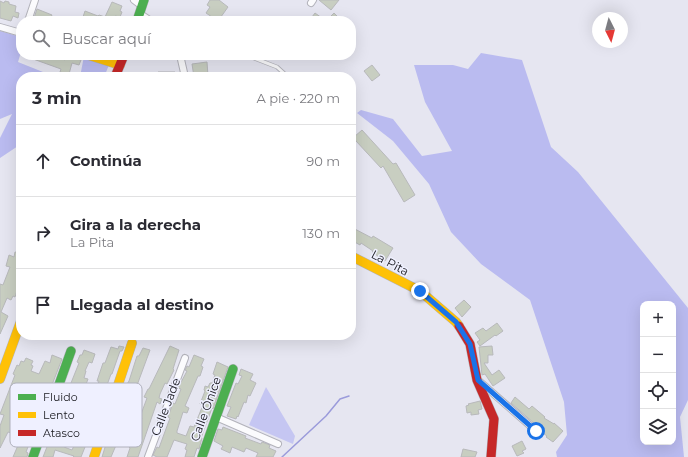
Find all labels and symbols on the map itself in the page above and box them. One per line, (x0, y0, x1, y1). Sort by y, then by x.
north arrow (592, 12, 628, 48)
street label: La Pita (369, 246, 412, 279)
route end (411, 282, 429, 300)
street label: Calle Ónice (187, 374, 224, 443)
street label: Calle Jade (148, 376, 183, 438)
legend (10, 383, 142, 447)
text: Fluido (43, 390, 78, 404)
text: Lento (43, 408, 75, 422)
route start (527, 422, 545, 440)
text: Atasco (43, 426, 80, 440)

